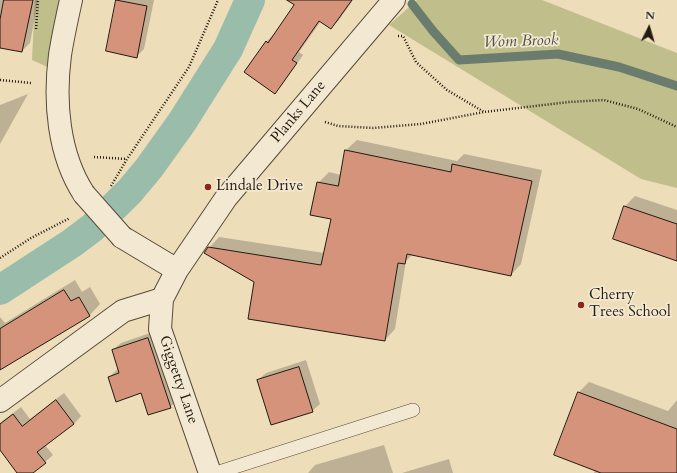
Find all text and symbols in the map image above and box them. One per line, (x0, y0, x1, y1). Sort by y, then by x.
north arrow (629, 8, 669, 48)
text: N (645, 8, 655, 23)
water label: Wom Brook (483, 31, 559, 53)
street label: Planks Lane (268, 77, 330, 147)
place label: Lindale Drive (216, 178, 303, 196)
marker: Lindale Drive (203, 182, 213, 192)
place label: Cherry Trees School (589, 287, 671, 322)
marker: Cherry Trees School (576, 300, 586, 310)
street label: Giggetty Lane (155, 334, 201, 426)

